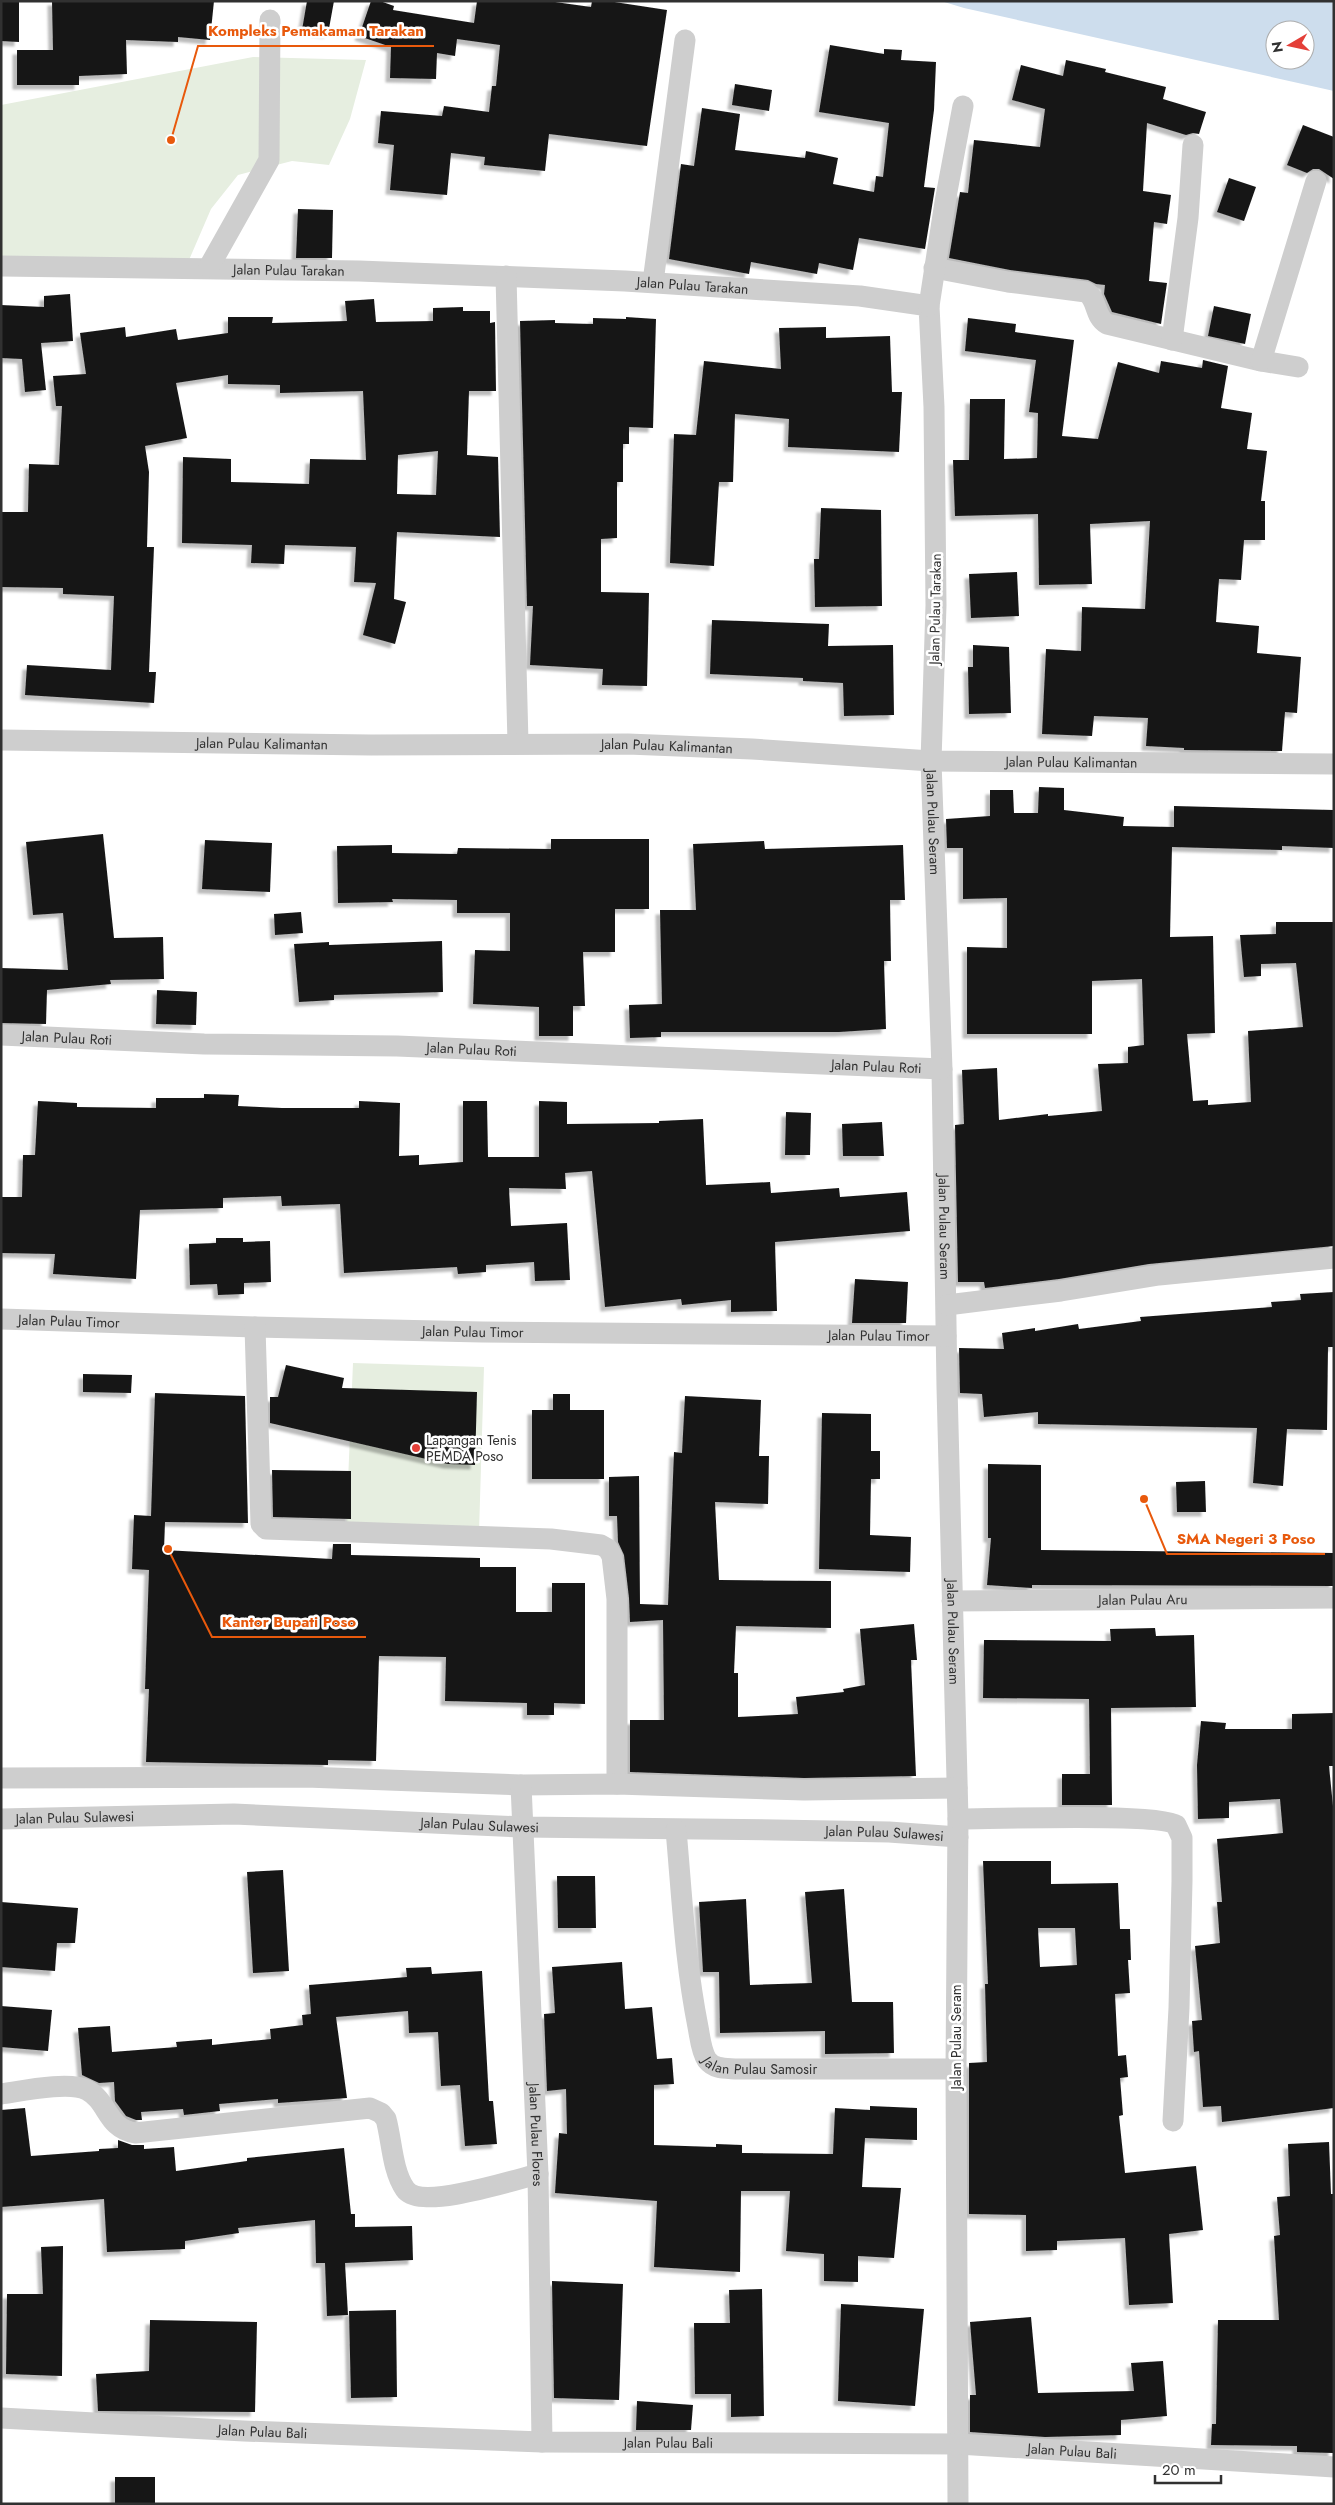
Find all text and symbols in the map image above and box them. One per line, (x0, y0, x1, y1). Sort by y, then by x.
callout: Kompleks Pemakaman Tarakan (198, 16, 434, 46)
text: Kompleks Pemakaman Tarakan (208, 20, 424, 42)
north arrow (1265, 20, 1315, 70)
text: N (1266, 40, 1288, 54)
street label: Jalan Pulau Tarakan (231, 259, 345, 281)
street label: Jalan Pulau Tarakan (634, 272, 749, 299)
street label: Jalan Pulau Tarakan (924, 553, 946, 667)
street label: Jalan Pulau Kalimantan (194, 733, 328, 754)
street label: Jalan Pulau Kalimantan (599, 734, 733, 758)
street label: Jalan Pulau Kalimantan (1003, 752, 1138, 773)
street label: Jalan Pulau Seram (921, 767, 945, 875)
street label: Jalan Pulau Roti (19, 1026, 113, 1050)
street label: Jalan Pulau Roti (424, 1037, 517, 1061)
street label: Jalan Pulau Roti (829, 1054, 922, 1078)
street label: Jalan Pulau Seram (934, 1172, 955, 1280)
street label: Jalan Pulau Timor (16, 1309, 120, 1333)
street label: Jalan Pulau Timor (420, 1321, 524, 1342)
street label: Jalan Pulau Timor (826, 1325, 930, 1346)
place label: Lapangan Tenis PEMDA Poso (426, 1430, 517, 1466)
marker: Lapangan Tenis PEMDA Poso (410, 1442, 422, 1454)
callout: SMA Negeri 3 Poso (1167, 1524, 1325, 1554)
text: SMA Negeri 3 Poso (1177, 1528, 1315, 1550)
street label: Jalan Pulau Seram (942, 1577, 965, 1685)
street label: Jalan Pulau Aru (1096, 1589, 1188, 1610)
callout: Kantor Bupati Poso (212, 1607, 366, 1637)
text: Kantor Bupati Poso (222, 1611, 356, 1633)
street label: Jalan Pulau Sulawesi (13, 1806, 135, 1829)
street label: Jalan Pulau Sulawesi (418, 1812, 539, 1837)
street label: Jalan Pulau Sulawesi (823, 1821, 945, 1846)
street label: Jalan Pulau Seram (946, 1984, 966, 2092)
street label: Jalan Pulau Samosir (696, 2051, 818, 2079)
street label: Jalan Pulau Flores (524, 2081, 548, 2187)
street label: Jalan Pulau Bali (215, 2420, 308, 2443)
street label: Jalan Pulau Bali (622, 2432, 713, 2453)
street label: Jalan Pulau Bali (1025, 2438, 1117, 2464)
scale bar (1155, 2452, 1221, 2484)
text: 20 m (1162, 2459, 1196, 2481)

